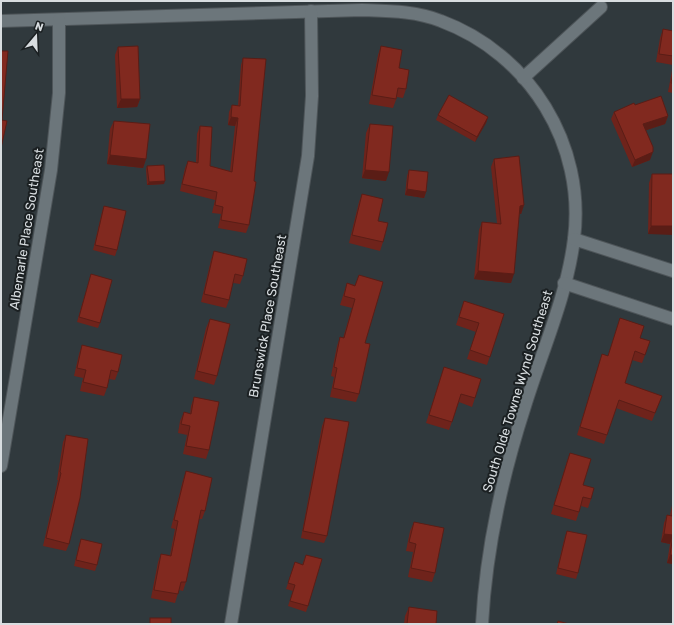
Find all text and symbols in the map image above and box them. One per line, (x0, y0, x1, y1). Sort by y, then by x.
north arrow (16, 16, 56, 56)
text: N (33, 20, 45, 34)
street label: Albemarle Place Southeast (6, 147, 47, 311)
street label: Brunswick Place Southeast (246, 233, 289, 399)
street label: South Olde Towne Wynd Southeast (480, 288, 555, 494)

